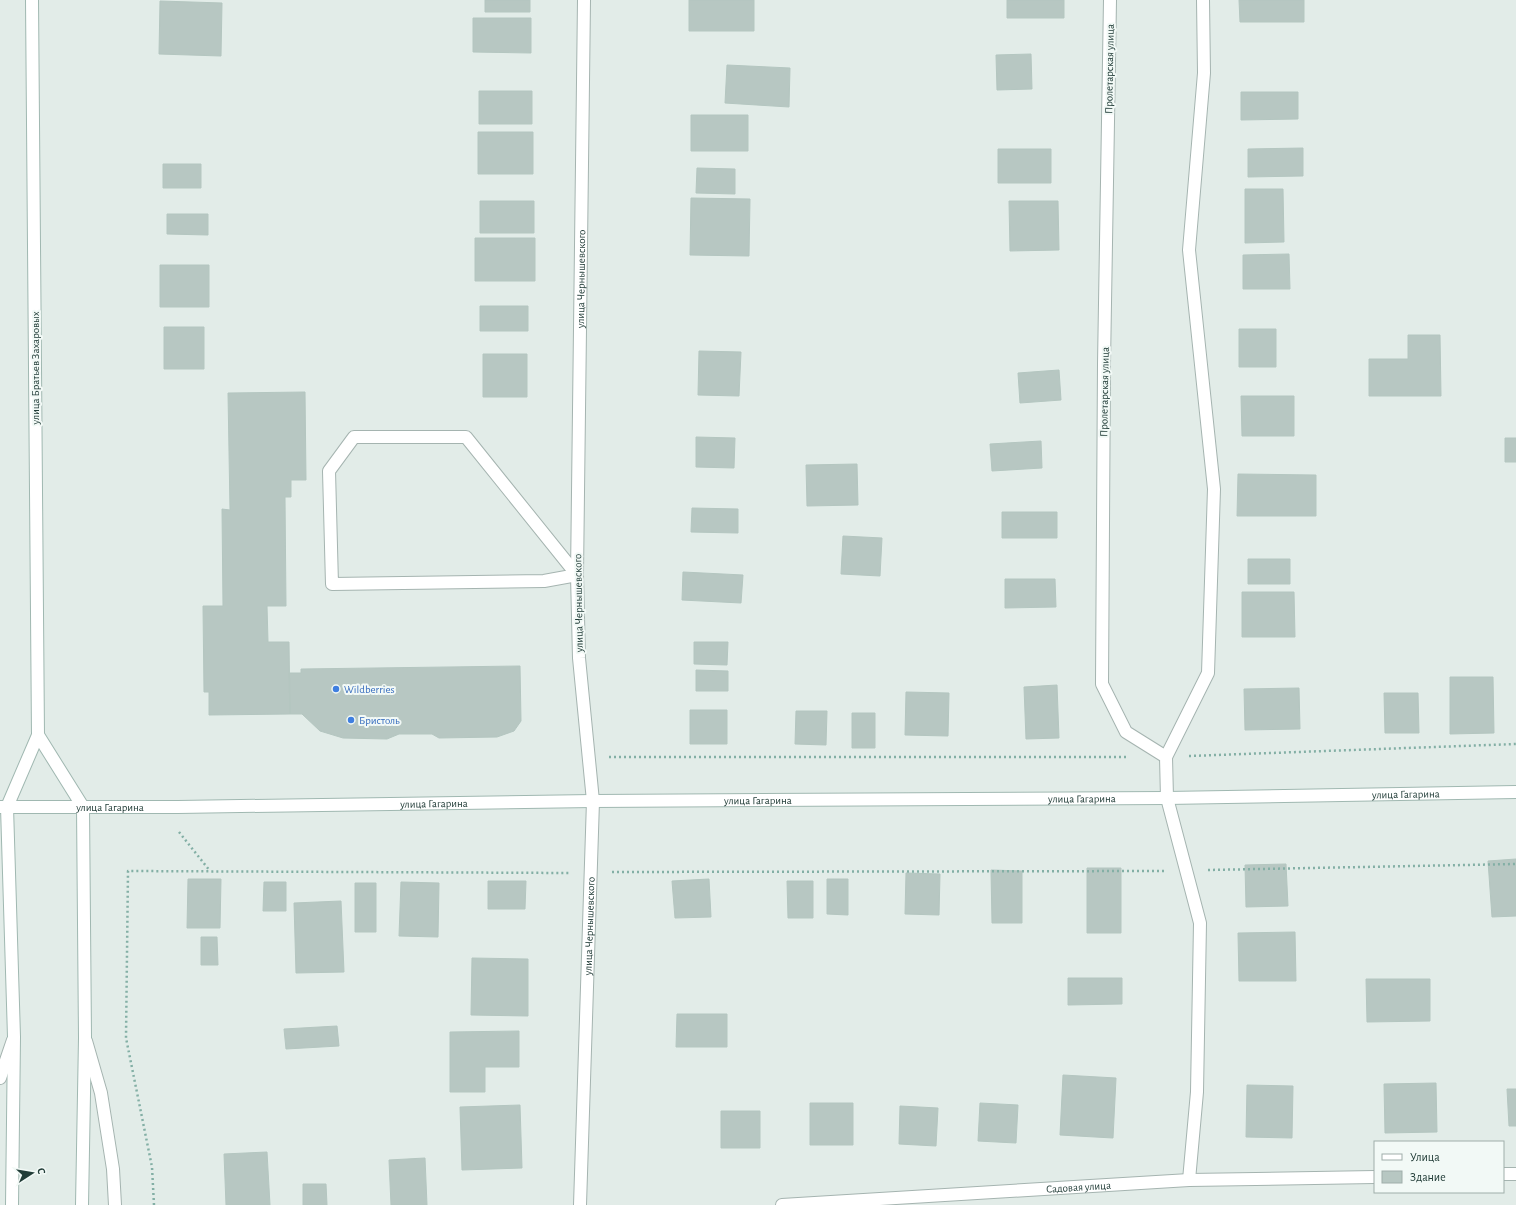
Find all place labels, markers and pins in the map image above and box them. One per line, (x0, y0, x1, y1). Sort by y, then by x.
marker: Wildberries (331, 684, 341, 694)
place label: Wildberries (344, 684, 395, 695)
marker: Бристоль (346, 715, 356, 725)
place label: Бристоль (359, 715, 400, 726)

